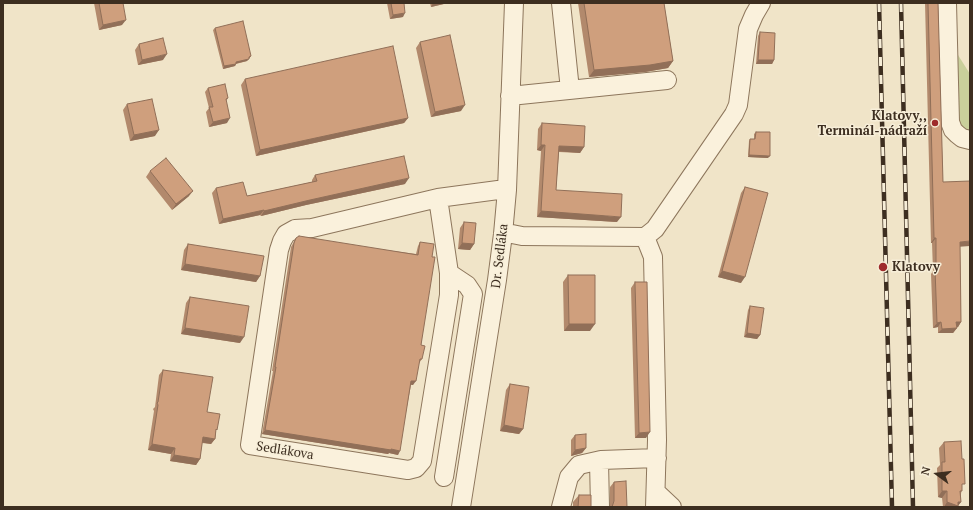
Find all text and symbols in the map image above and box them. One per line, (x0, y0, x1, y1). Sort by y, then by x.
place label: Klatovy,, Terminál-nádraží (818, 108, 927, 139)
marker: Klatovy,, Terminál-nádraží (930, 118, 940, 128)
street label: Dr. Sedláka (488, 223, 512, 289)
place label: Klatovy (892, 259, 940, 275)
marker: Klatovy (877, 261, 889, 273)
street label: Sedlákova (255, 439, 315, 463)
north arrow (917, 454, 957, 494)
text: N (918, 465, 933, 477)

